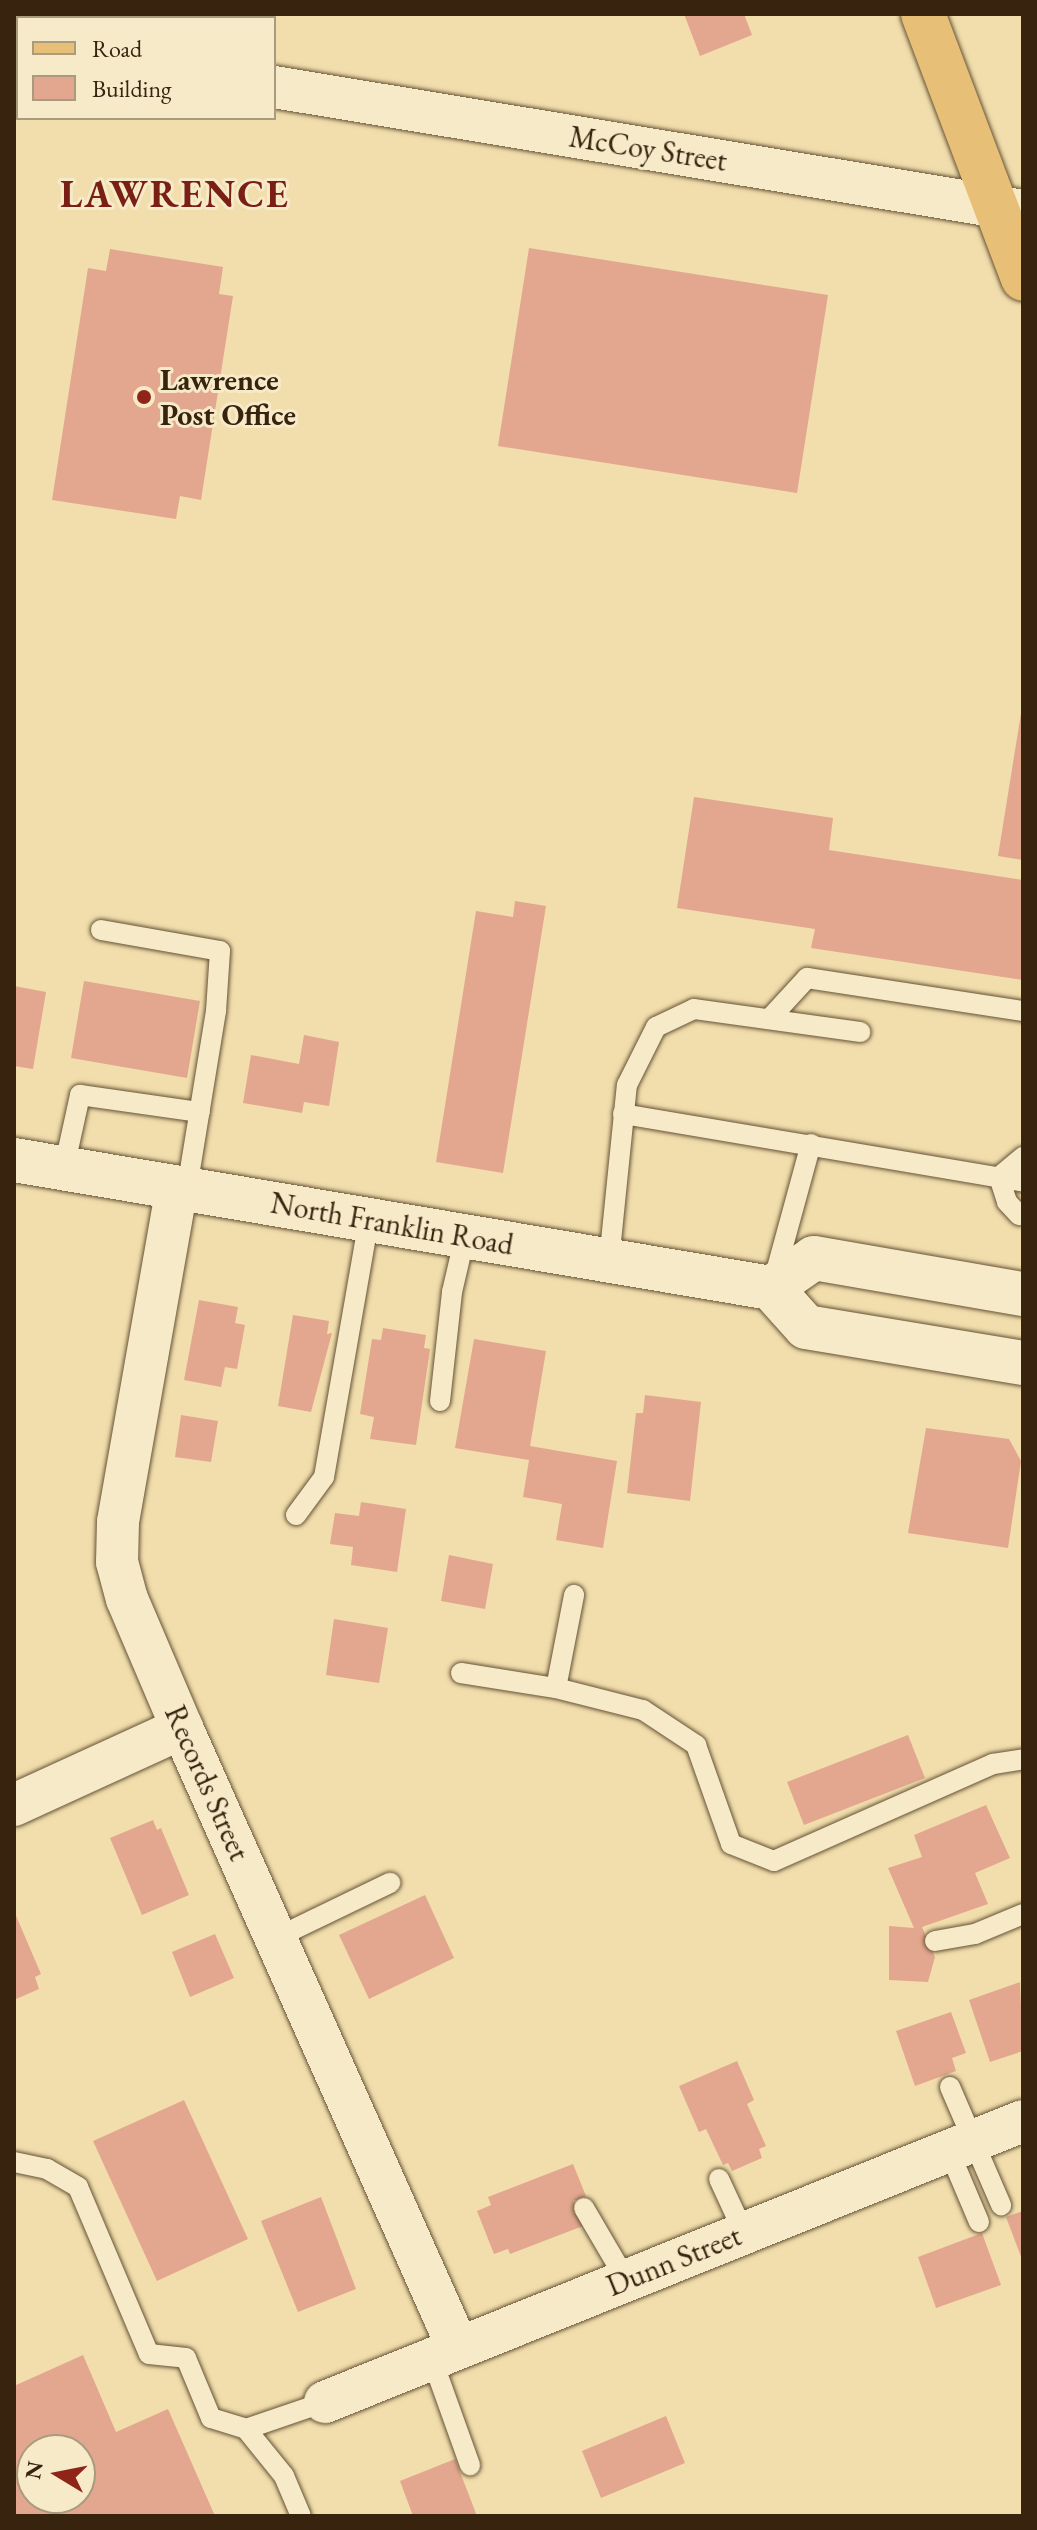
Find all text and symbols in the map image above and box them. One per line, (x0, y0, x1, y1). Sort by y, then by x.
legend (16, 16, 276, 120)
text: Road (92, 33, 142, 64)
text: Building (92, 73, 172, 104)
street label: McCoy Street (567, 119, 729, 179)
district label: LAWRENCE (60, 171, 290, 217)
place label: Lawrence Post Office (160, 362, 296, 432)
marker: Lawrence Post Office (135, 388, 153, 406)
street label: North Franklin Road (268, 1185, 516, 1263)
street label: Records Street (157, 1700, 257, 1866)
street label: Dunn Street (601, 2218, 747, 2304)
north arrow (16, 2434, 96, 2514)
text: N (18, 2459, 50, 2481)

